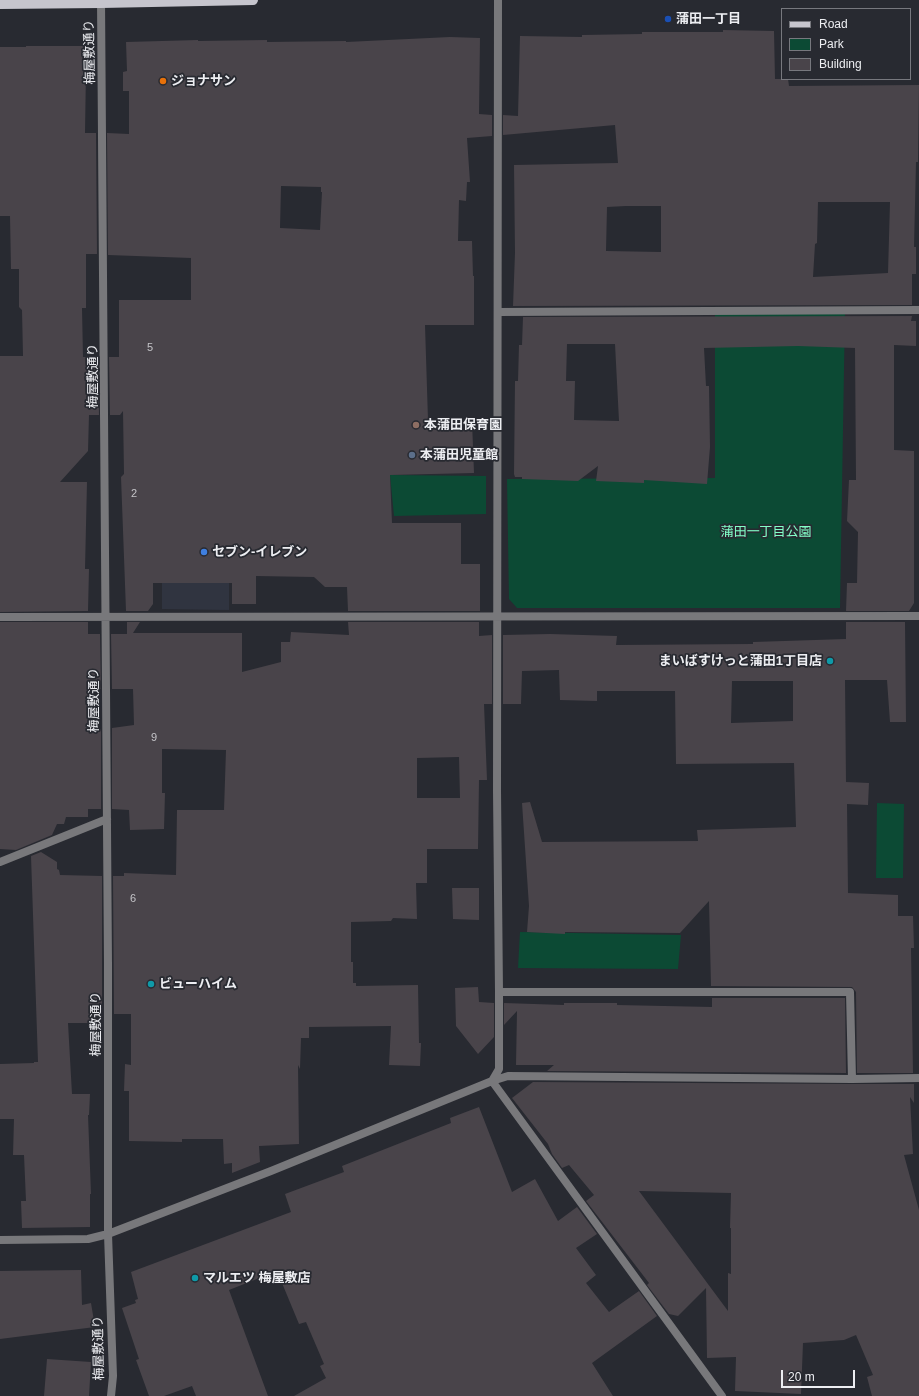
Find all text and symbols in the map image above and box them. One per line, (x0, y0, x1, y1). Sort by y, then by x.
legend (781, 8, 911, 80)
place label: 蒲田一丁目 (676, 11, 741, 27)
marker: 蒲田一丁目 (663, 14, 673, 24)
text: Road (819, 17, 848, 31)
street label: 梅屋敷通り (82, 19, 98, 85)
text: Park (819, 37, 844, 51)
text: Building (819, 57, 862, 71)
place label: ジョナサン (171, 73, 236, 89)
marker: ジョナサン (158, 76, 168, 86)
house number: 5 (147, 341, 153, 355)
street label: 梅屋敷通り (85, 344, 101, 408)
place label: 本蒲田保育園 (424, 417, 502, 433)
marker: 本蒲田保育園 (411, 420, 421, 430)
place label: 本蒲田児童館 (420, 447, 498, 463)
marker: 本蒲田児童館 (407, 450, 417, 460)
house number: 2 (131, 487, 137, 501)
park label: 蒲田一丁目公園 (721, 524, 811, 540)
place label: セブン-イレブン (212, 544, 307, 560)
marker: セブン-イレブン (199, 547, 209, 557)
place label: まいばすけっと蒲田1丁目店 (659, 653, 822, 669)
marker: まいばすけっと蒲田1丁目店 (825, 656, 835, 666)
street label: 梅屋敷通り (86, 668, 102, 732)
house number: 9 (151, 731, 157, 745)
house number: 6 (130, 892, 136, 906)
place label: ビューハイム (159, 976, 237, 992)
marker: ビューハイム (146, 979, 156, 989)
street label: 梅屋敷通り (88, 992, 104, 1056)
place label: マルエツ 梅屋敷店 (203, 1270, 311, 1286)
marker: マルエツ 梅屋敷店 (190, 1273, 200, 1283)
street label: 梅屋敷通り (91, 1315, 107, 1381)
scale bar (783, 1362, 857, 1388)
text: 20 m (788, 1370, 815, 1384)

